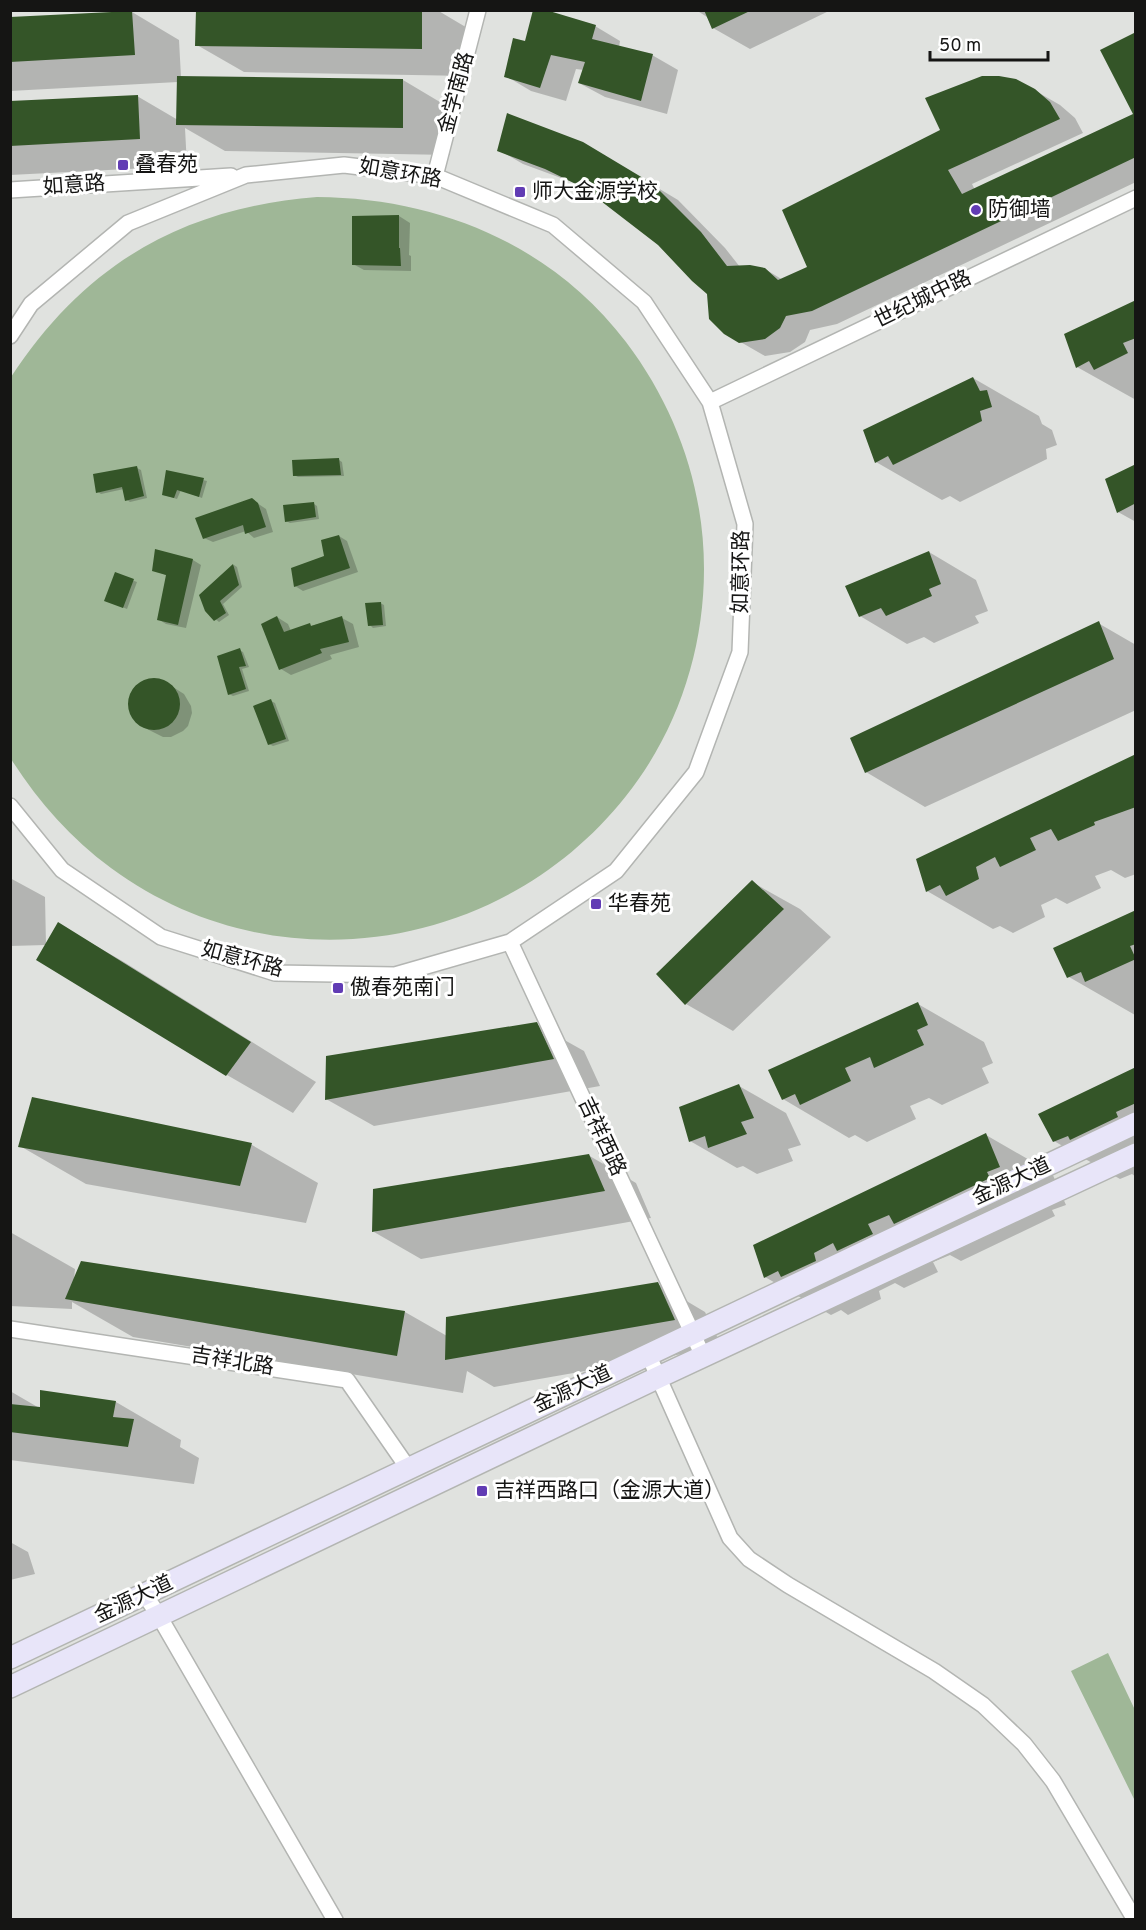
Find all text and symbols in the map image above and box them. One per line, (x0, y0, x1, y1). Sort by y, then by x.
scale bar (930, 24, 1048, 62)
text: 50 m (939, 35, 981, 58)
street label: 金学南路 (433, 49, 481, 137)
place label: 叠春苑 (135, 152, 198, 179)
street label: 如意环路 (356, 153, 444, 195)
marker: 叠春苑 (116, 158, 130, 172)
street label: 如意路 (42, 170, 106, 202)
place label: 师大金源学校 (532, 179, 658, 206)
marker: 师大金源学校 (513, 185, 527, 199)
place label: 防御墙 (988, 197, 1051, 224)
marker: 防御墙 (969, 203, 983, 217)
street label: 世纪城中路 (870, 265, 976, 335)
street label: 如意环路 (728, 530, 756, 614)
place label: 华春苑 (608, 891, 671, 918)
marker: 华春苑 (589, 897, 603, 911)
street label: 如意环路 (198, 936, 286, 984)
place label: 傲春苑南门 (350, 975, 455, 1002)
marker: 傲春苑南门 (331, 981, 345, 995)
street label: 吉祥西路 (571, 1093, 631, 1181)
street label: 金源大道 (968, 1152, 1056, 1212)
street label: 吉祥北路 (188, 1342, 276, 1382)
street label: 金源大道 (529, 1360, 617, 1420)
place label: 吉祥西路口（金源大道） (494, 1478, 725, 1505)
marker: 吉祥西路口（金源大道） (475, 1484, 489, 1498)
street label: 金源大道 (90, 1570, 178, 1630)

